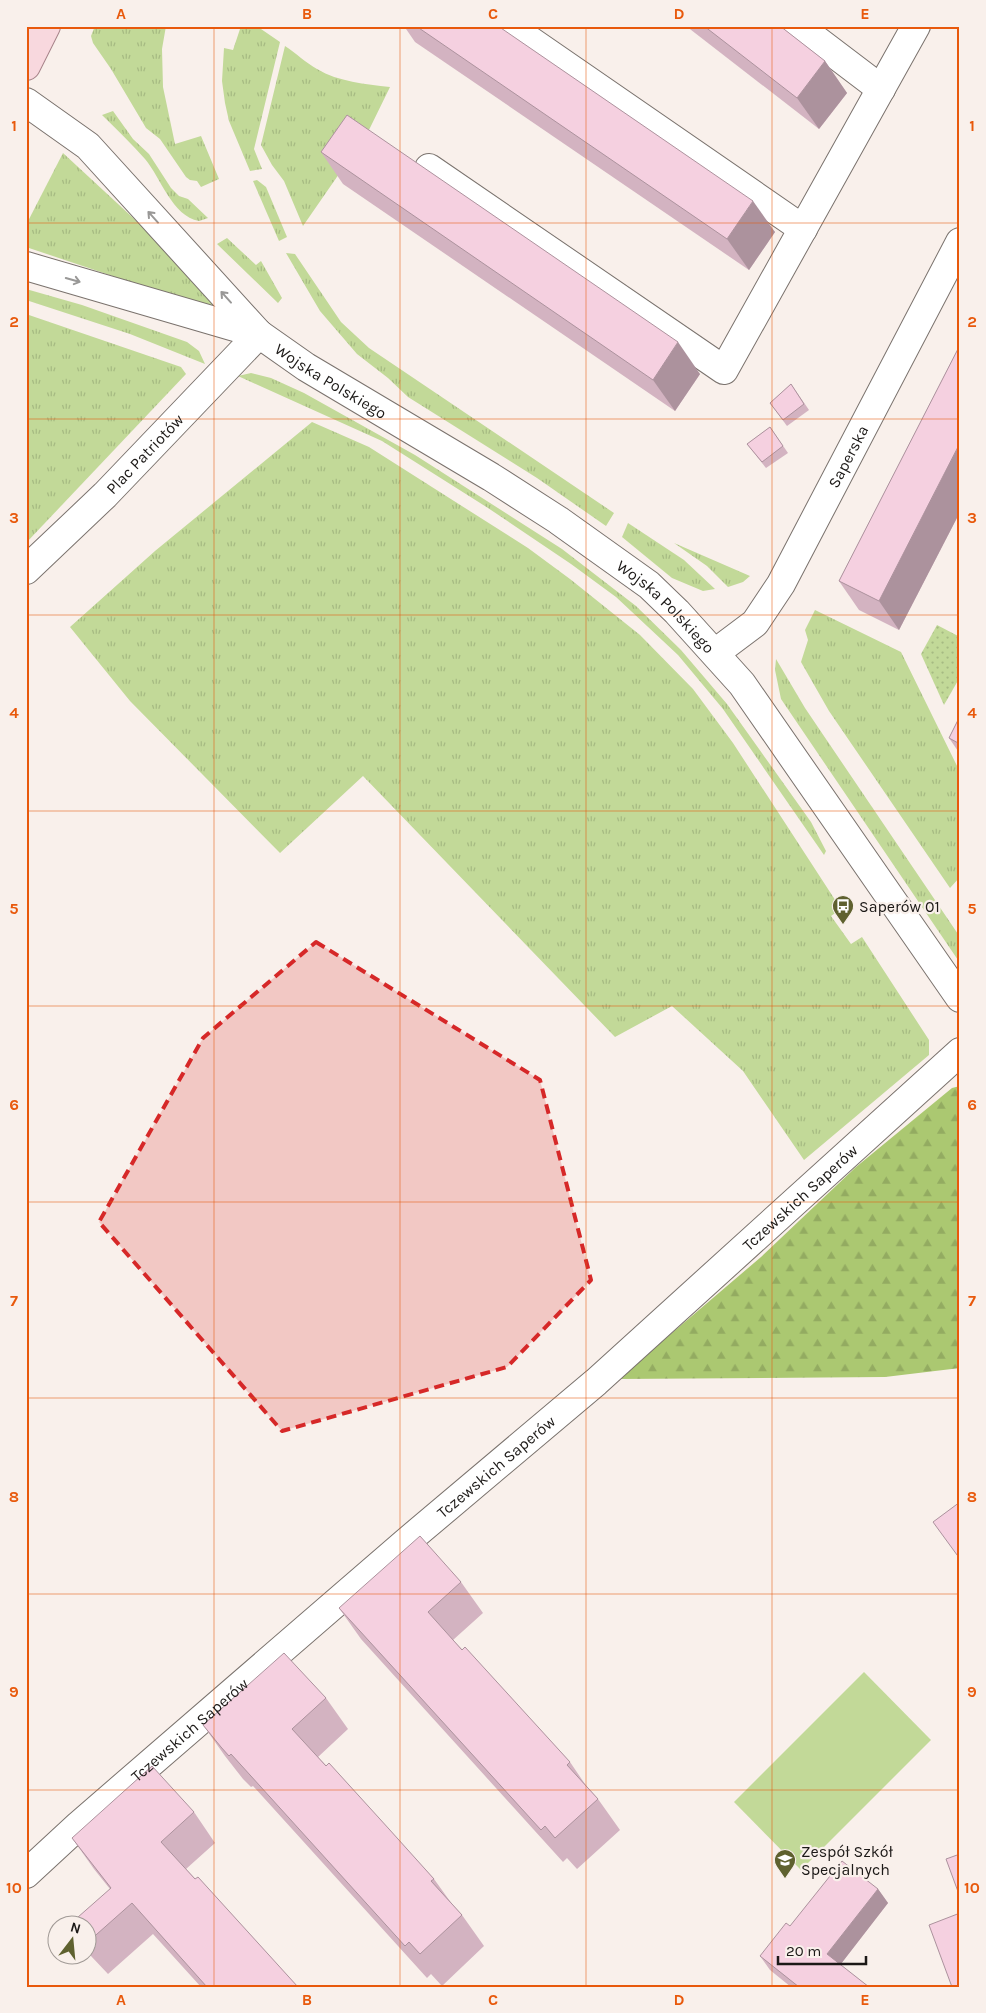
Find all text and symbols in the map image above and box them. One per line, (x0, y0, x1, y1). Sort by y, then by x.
text: A (116, 4, 126, 23)
text: B (302, 4, 312, 23)
text: C (488, 4, 498, 23)
text: D (674, 4, 685, 23)
text: E (860, 4, 870, 23)
text: 1 (11, 116, 17, 135)
text: 1 (969, 116, 975, 135)
one-way arrow (147, 210, 159, 223)
one-way arrow (65, 275, 81, 285)
one-way arrow (220, 291, 232, 304)
text: 2 (9, 312, 19, 331)
text: 2 (967, 312, 977, 331)
street label: Wojska Polskiego (271, 339, 390, 423)
street label: Plac Patriotów (102, 410, 188, 498)
street label: Saperska (824, 422, 872, 491)
text: 3 (9, 508, 19, 527)
text: 3 (967, 508, 977, 527)
street label: Wojska Polskiego (613, 556, 718, 657)
text: 4 (9, 703, 19, 722)
text: 4 (967, 703, 977, 722)
bus stop icon: Saperów 01 (831, 894, 855, 925)
place label: Saperów 01 (859, 897, 940, 916)
text: 5 (9, 899, 19, 918)
text: 5 (967, 899, 977, 918)
text: 6 (9, 1095, 19, 1114)
text: 6 (967, 1095, 977, 1114)
street label: Tczewskich Saperów (739, 1140, 862, 1255)
text: 7 (10, 1291, 18, 1310)
text: 7 (968, 1291, 976, 1310)
street label: Tczewskich Saperów (433, 1411, 559, 1522)
text: 8 (9, 1487, 19, 1506)
text: 8 (967, 1487, 977, 1506)
street label: Tczewskich Saperów (127, 1674, 252, 1786)
text: 9 (9, 1682, 19, 1701)
text: 9 (967, 1682, 977, 1701)
place label: Zespół Szkół Specjalnych (801, 1842, 893, 1879)
school or university icon: Zespół Szkół Specjalnych (773, 1848, 797, 1879)
text: 10 (6, 1878, 22, 1897)
text: 10 (964, 1878, 980, 1897)
north arrow (48, 1916, 98, 1966)
text: N (68, 1918, 83, 1938)
scale bar (778, 1933, 866, 1965)
text: 20 m (786, 1942, 821, 1960)
text: A (116, 1990, 126, 2009)
text: B (302, 1990, 312, 2009)
text: C (488, 1990, 498, 2009)
text: D (674, 1990, 685, 2009)
text: E (860, 1990, 870, 2009)

